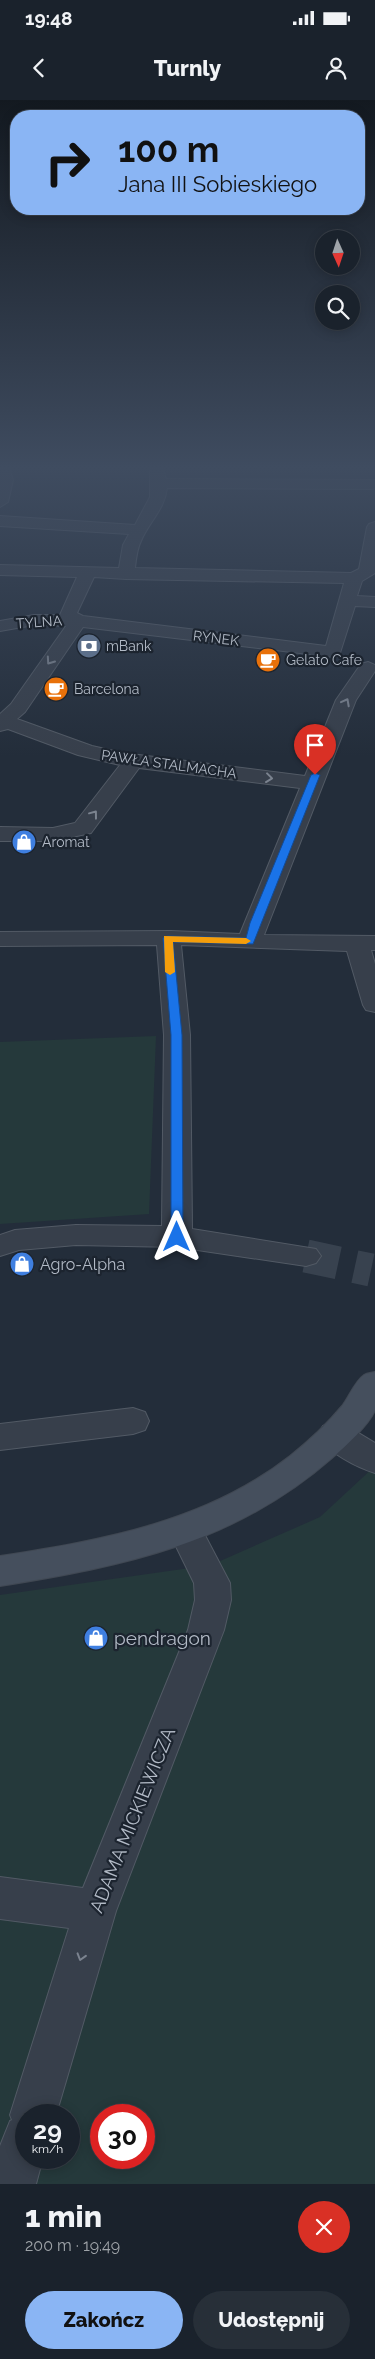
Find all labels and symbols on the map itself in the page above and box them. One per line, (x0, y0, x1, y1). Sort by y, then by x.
north arrow (315, 230, 360, 275)
street label: TYLNA (15, 612, 63, 632)
street label: RYNEK (192, 627, 240, 649)
bank icon: mBank (76, 633, 102, 659)
place label: mBank (106, 638, 152, 654)
cafe icon: Gelato Cafe (255, 647, 281, 673)
place label: Gelato Cafe (286, 652, 362, 668)
one-way arrow (47, 655, 56, 665)
cafe icon: Barcelona (43, 676, 69, 702)
place label: Barcelona (74, 681, 139, 697)
one-way arrow (340, 698, 350, 707)
pin (294, 724, 336, 775)
street label: PAWŁA STALMACHA (100, 747, 238, 782)
one-way arrow (266, 772, 274, 783)
one-way arrow (88, 811, 96, 820)
shop icon: Aromat (11, 829, 37, 855)
place label: Aromat (42, 834, 90, 850)
position arrow (150, 1210, 202, 1262)
shop icon: Agro-Alpha (9, 1251, 35, 1277)
place label: Agro-Alpha (40, 1255, 125, 1274)
shop icon: pendragon (83, 1625, 109, 1651)
place label: pendragon (114, 1627, 211, 1649)
street label: ADAMA MICKIEWICZA (85, 1724, 179, 1916)
one-way arrow (76, 1953, 86, 1961)
speed limit sign: 30 (90, 2104, 155, 2169)

